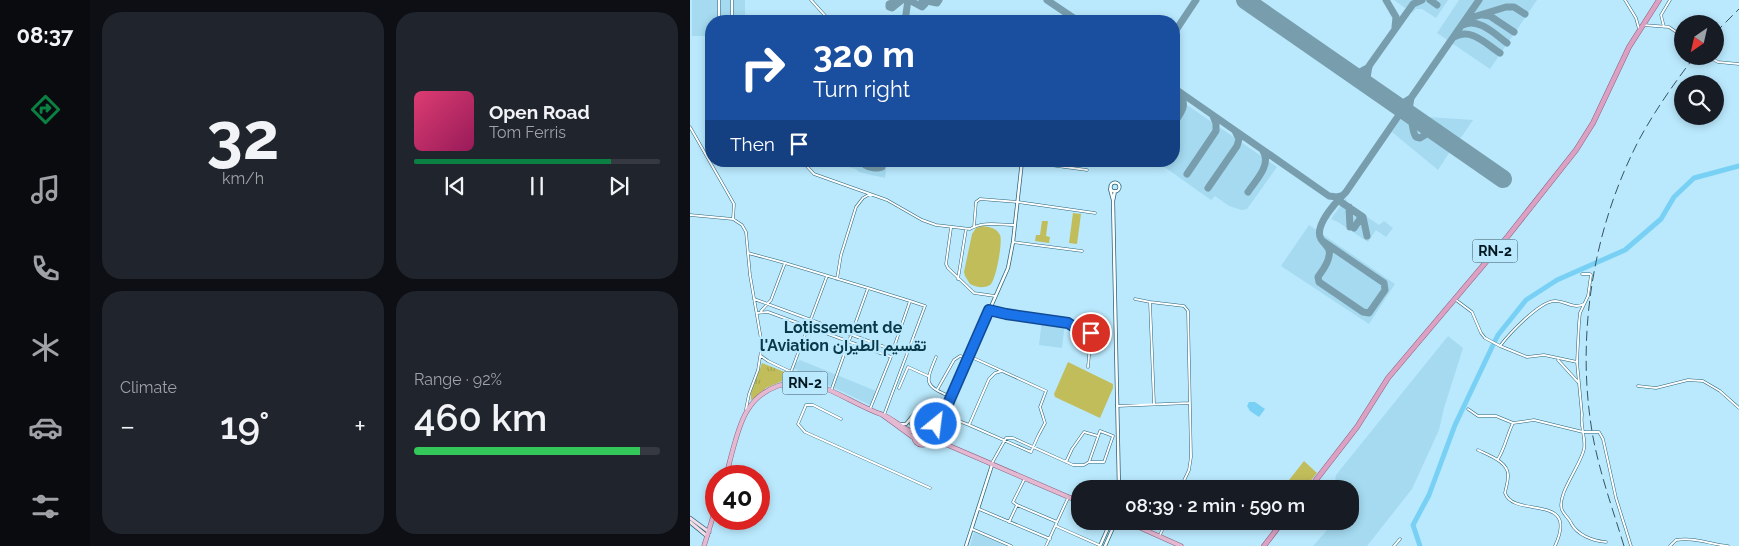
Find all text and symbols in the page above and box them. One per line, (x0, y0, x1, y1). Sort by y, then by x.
north arrow (1674, 15, 1724, 65)
map controls (1674, 15, 1724, 125)
text: 08:37 (17, 22, 73, 48)
text: 320 m (813, 34, 915, 75)
icon: right (730, 35, 795, 100)
button: search (1674, 75, 1724, 125)
text: Turn right (813, 76, 910, 102)
icon: directions (28, 92, 63, 127)
text: 32 (207, 98, 279, 174)
text: Open Road (489, 101, 590, 123)
text: Tom Ferris (489, 123, 566, 142)
icon: arrive (785, 130, 813, 158)
text: Then (730, 133, 775, 155)
text: km/h (222, 169, 264, 188)
icon: music (28, 172, 63, 207)
icon: previous (441, 172, 469, 200)
icon: pause (523, 172, 551, 200)
icon: next (605, 172, 633, 200)
road number: RN-2 (1472, 240, 1518, 262)
icon: phone (28, 251, 63, 286)
pin (1070, 312, 1112, 354)
district label: Lotissement de l'Aviation تقسيم الطيران (760, 318, 926, 356)
icon: arrive (1077, 319, 1105, 347)
icon: climate (28, 330, 63, 365)
text: Range · 92% (414, 370, 502, 389)
road number: RN-2 (782, 372, 828, 394)
text: Climate (120, 378, 177, 397)
text: 460 km (414, 395, 547, 440)
position arrow (909, 397, 961, 449)
text: 19° (220, 403, 270, 448)
icon: car (28, 410, 63, 445)
text: − (120, 410, 135, 443)
text: + (354, 410, 366, 443)
speed limit sign: 40 (705, 465, 770, 530)
icon: filters (28, 489, 63, 524)
text: 08:39 · 2 min · 590 m (1125, 494, 1305, 516)

